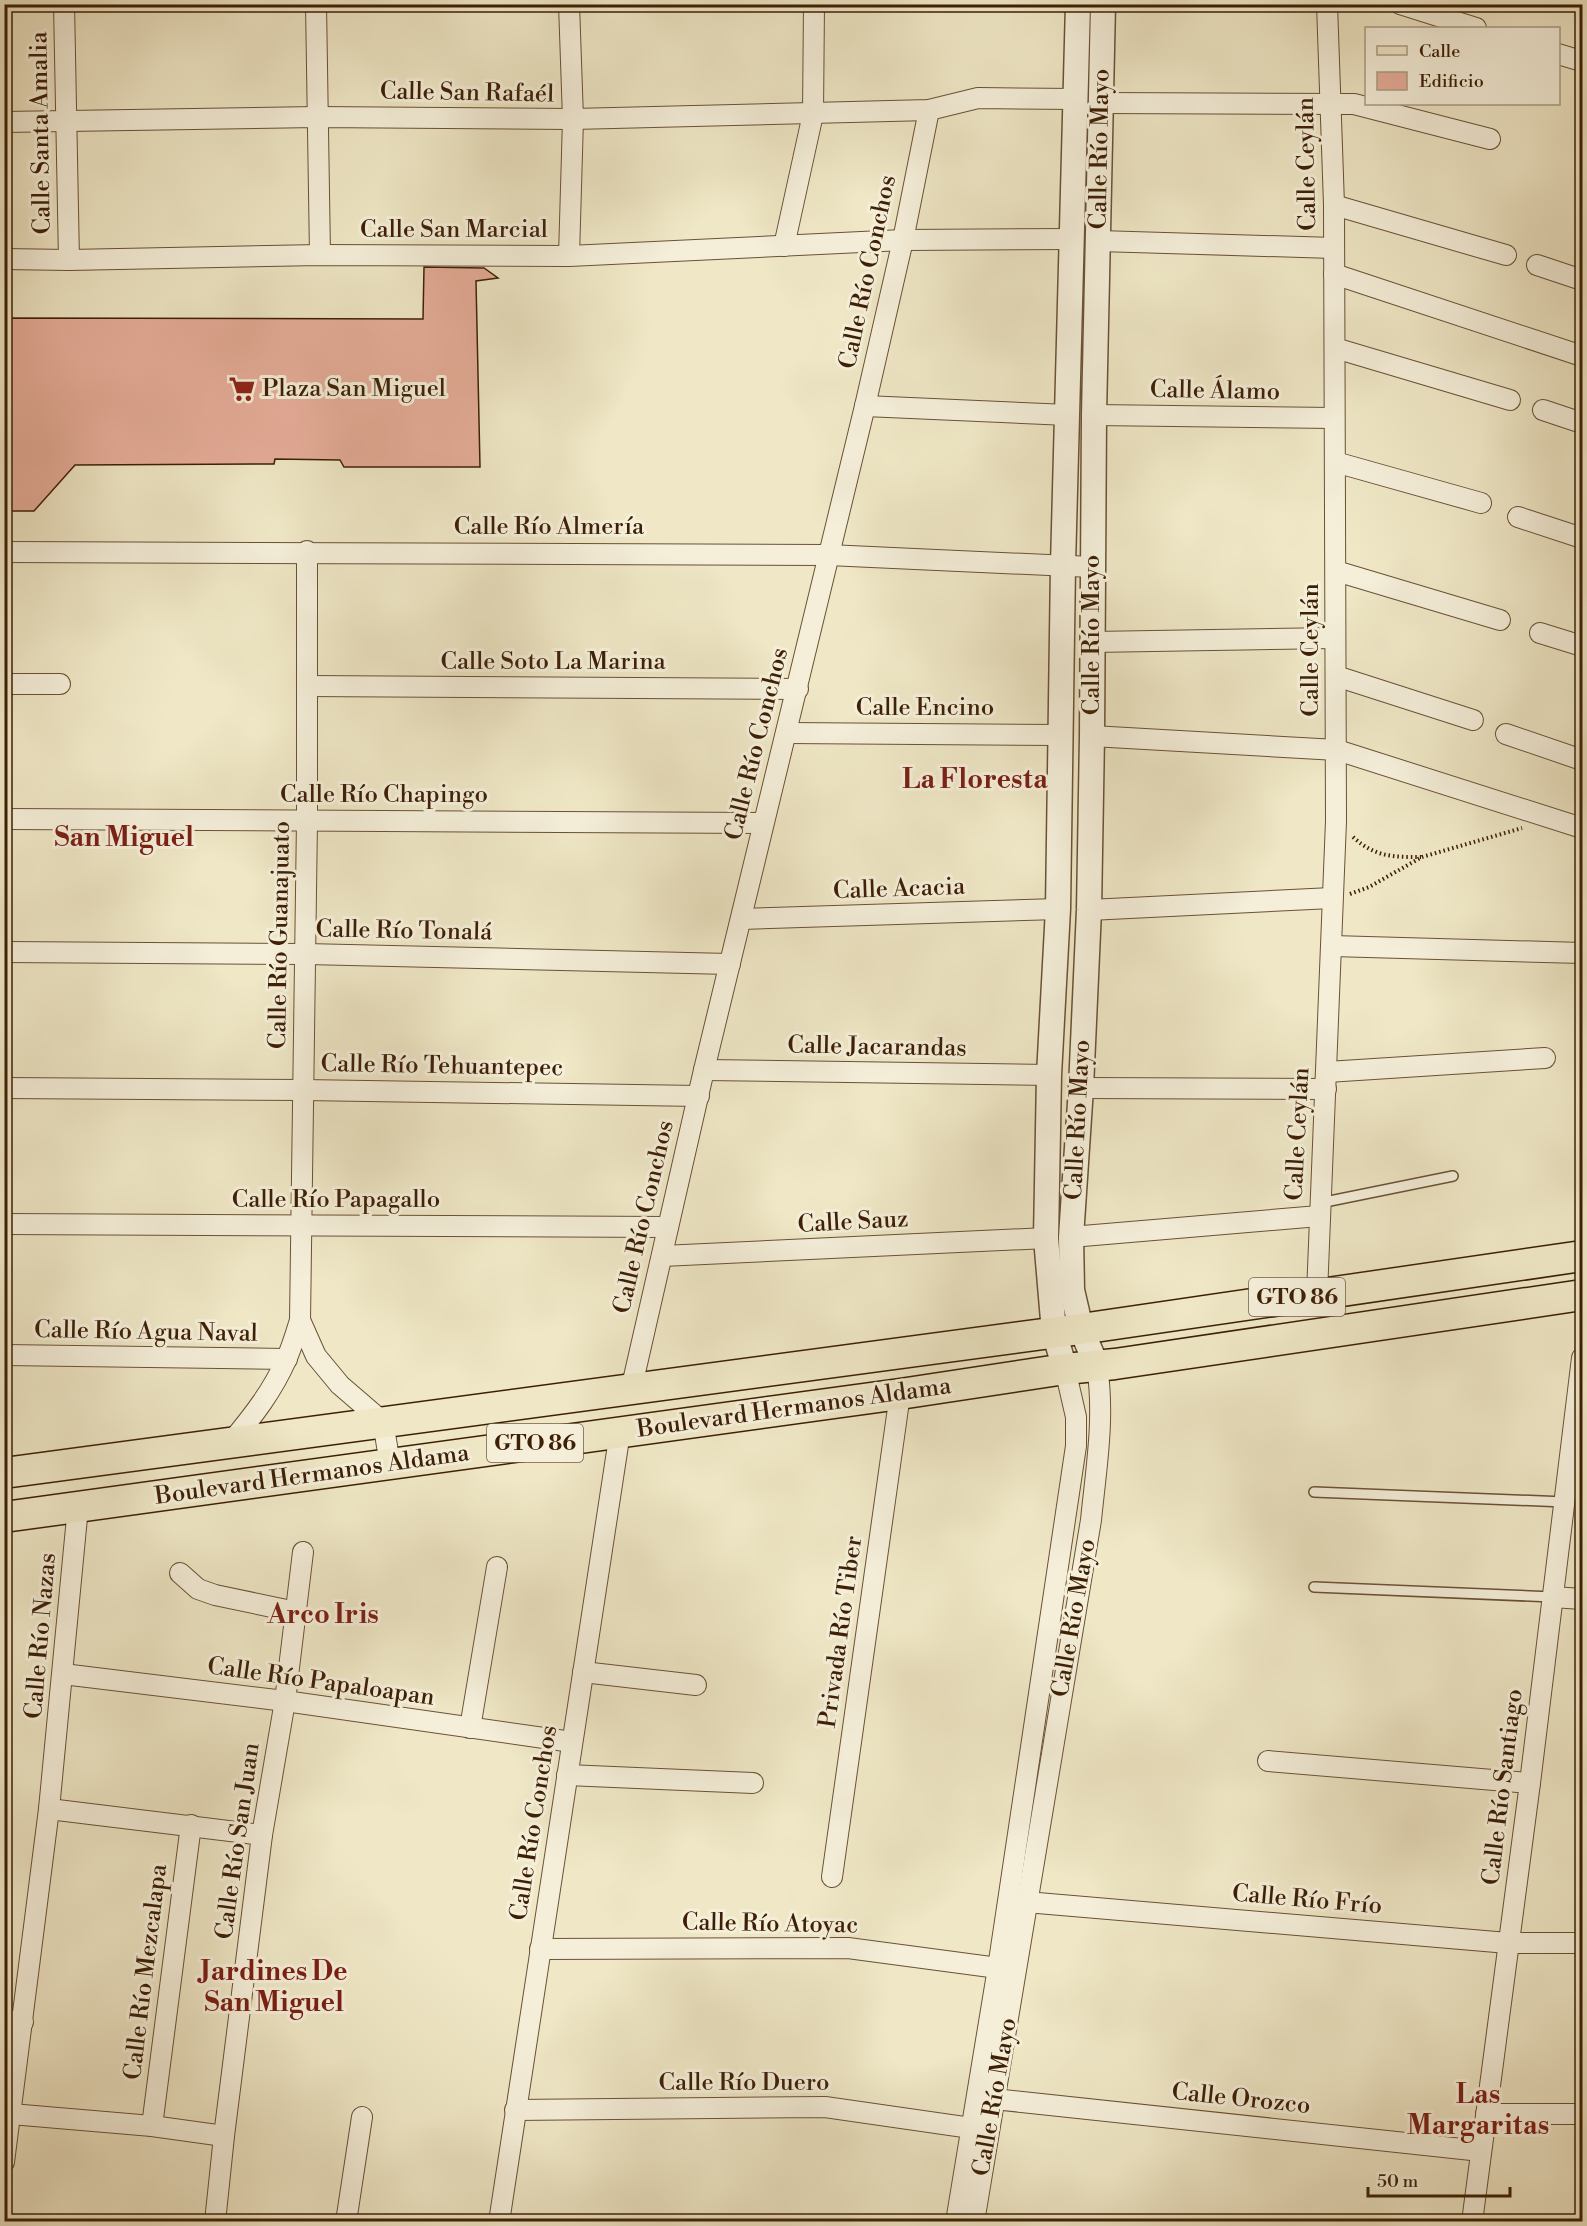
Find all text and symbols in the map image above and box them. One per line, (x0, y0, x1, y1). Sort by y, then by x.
legend (1365, 27, 1560, 105)
street label: Calle Santa Amalia (24, 30, 58, 235)
text: Calle (1419, 40, 1460, 63)
street label: Calle Río Mayo (1084, 68, 1116, 230)
text: Edificio (1419, 70, 1484, 93)
street label: Calle San Rafaél (380, 76, 554, 110)
street label: Calle Ceylán (1291, 97, 1323, 231)
street label: Calle Río Conchos (833, 172, 903, 372)
street label: Calle San Marcial (360, 215, 548, 245)
supermarket icon: Plaza San Miguel (227, 374, 257, 404)
place label: Plaza San Miguel (262, 374, 446, 404)
street label: Calle Álamo (1150, 374, 1280, 407)
street label: Calle Río Almería (454, 512, 645, 542)
street label: Calle Río Mayo (1077, 555, 1107, 715)
street label: Calle Ceylán (1296, 583, 1326, 717)
street label: Calle Río Conchos (719, 645, 795, 843)
street label: Calle Soto La Marina (440, 647, 666, 677)
street label: Calle Encino (856, 693, 994, 723)
district label: La Floresta (902, 763, 1048, 797)
street label: Calle Río Chapingo (280, 780, 488, 810)
district label: San Miguel (54, 821, 194, 855)
street label: Calle Río Guanajuato (263, 821, 297, 1049)
street label: Calle Acacia (832, 872, 966, 906)
street label: Calle Río Tonalá (315, 914, 493, 948)
street label: Calle Jacarandas (787, 1030, 967, 1064)
street label: Calle Río Mayo (1059, 1039, 1097, 1201)
street label: Calle Río Tehuantepec (320, 1049, 564, 1083)
street label: Calle Ceylán (1280, 1066, 1316, 1202)
street label: Calle Río Conchos (607, 1117, 681, 1317)
street label: Calle Río Papagallo (232, 1185, 440, 1215)
street label: Calle Sauz (797, 1204, 909, 1240)
road number: GTO 86 (1249, 1278, 1345, 1316)
street label: Calle Río Agua Naval (34, 1315, 258, 1349)
street label: Boulevard Hermanos Aldama (634, 1371, 954, 1445)
road number: GTO 86 (487, 1424, 583, 1462)
street label: Boulevard Hermanos Aldama (152, 1438, 472, 1512)
street label: Privada Río Tiber (813, 1534, 869, 1730)
street label: Calle Río Mayo (1045, 1536, 1103, 1700)
street label: Calle Río Nazas (19, 1552, 63, 1720)
district label: Arco Iris (266, 1598, 379, 1632)
street label: Calle Río Papaloapan (205, 1651, 437, 1713)
street label: Calle Río Santiago (1476, 1687, 1530, 1887)
street label: Calle Río Conchos (504, 1723, 564, 1923)
street label: Calle Río San Juan (209, 1741, 267, 1941)
street label: Calle Río Mezcalapa (118, 1862, 174, 2082)
street label: Calle Río Frío (1231, 1878, 1383, 1922)
street label: Calle Río Atoyac (682, 1907, 858, 1941)
district label: Jardines De San Miguel (196, 1955, 348, 2020)
street label: Calle Río Mayo (966, 2015, 1024, 2179)
street label: Calle Río Duero (659, 2068, 829, 2098)
street label: Calle Orozco (1170, 2077, 1312, 2121)
district label: Las Margaritas (1407, 2078, 1549, 2143)
scale bar (1368, 2160, 1510, 2198)
text: 50 m (1377, 2170, 1419, 2193)

